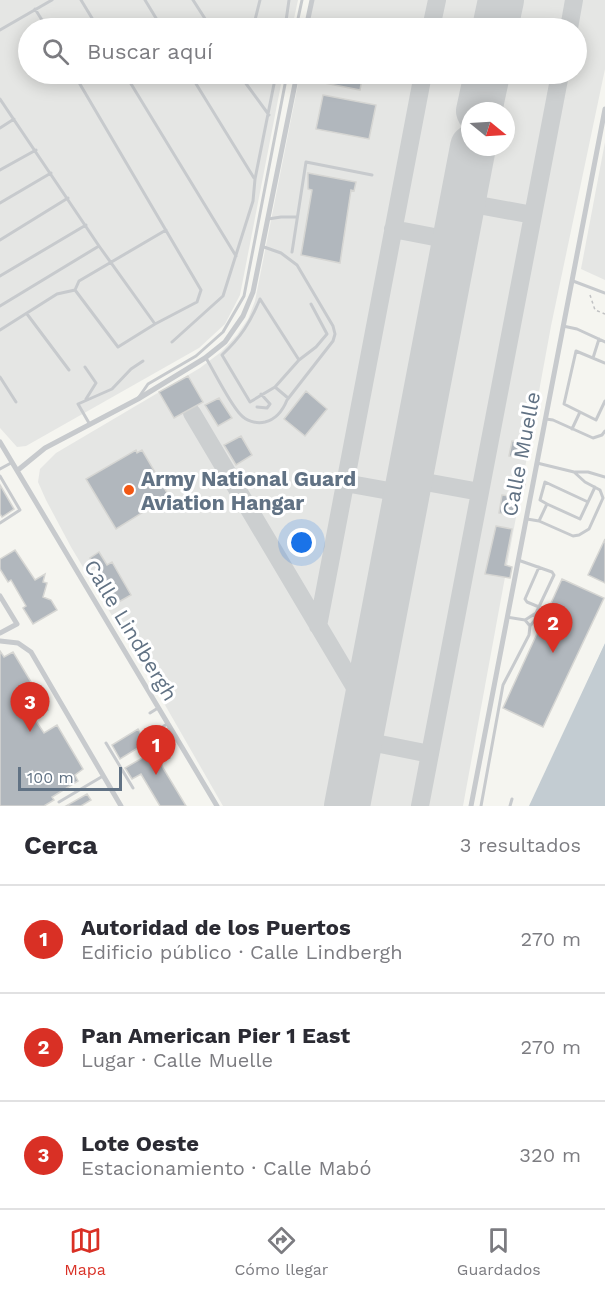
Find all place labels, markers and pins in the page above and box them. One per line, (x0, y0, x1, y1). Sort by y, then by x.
place label: Army National Guard Aviation Hangar (141, 466, 356, 515)
marker: Army National Guard Aviation Hangar (122, 483, 136, 497)
pin: 2 (534, 604, 572, 653)
pin: 3 (10, 682, 50, 732)
pin: 1 (136, 726, 176, 775)

